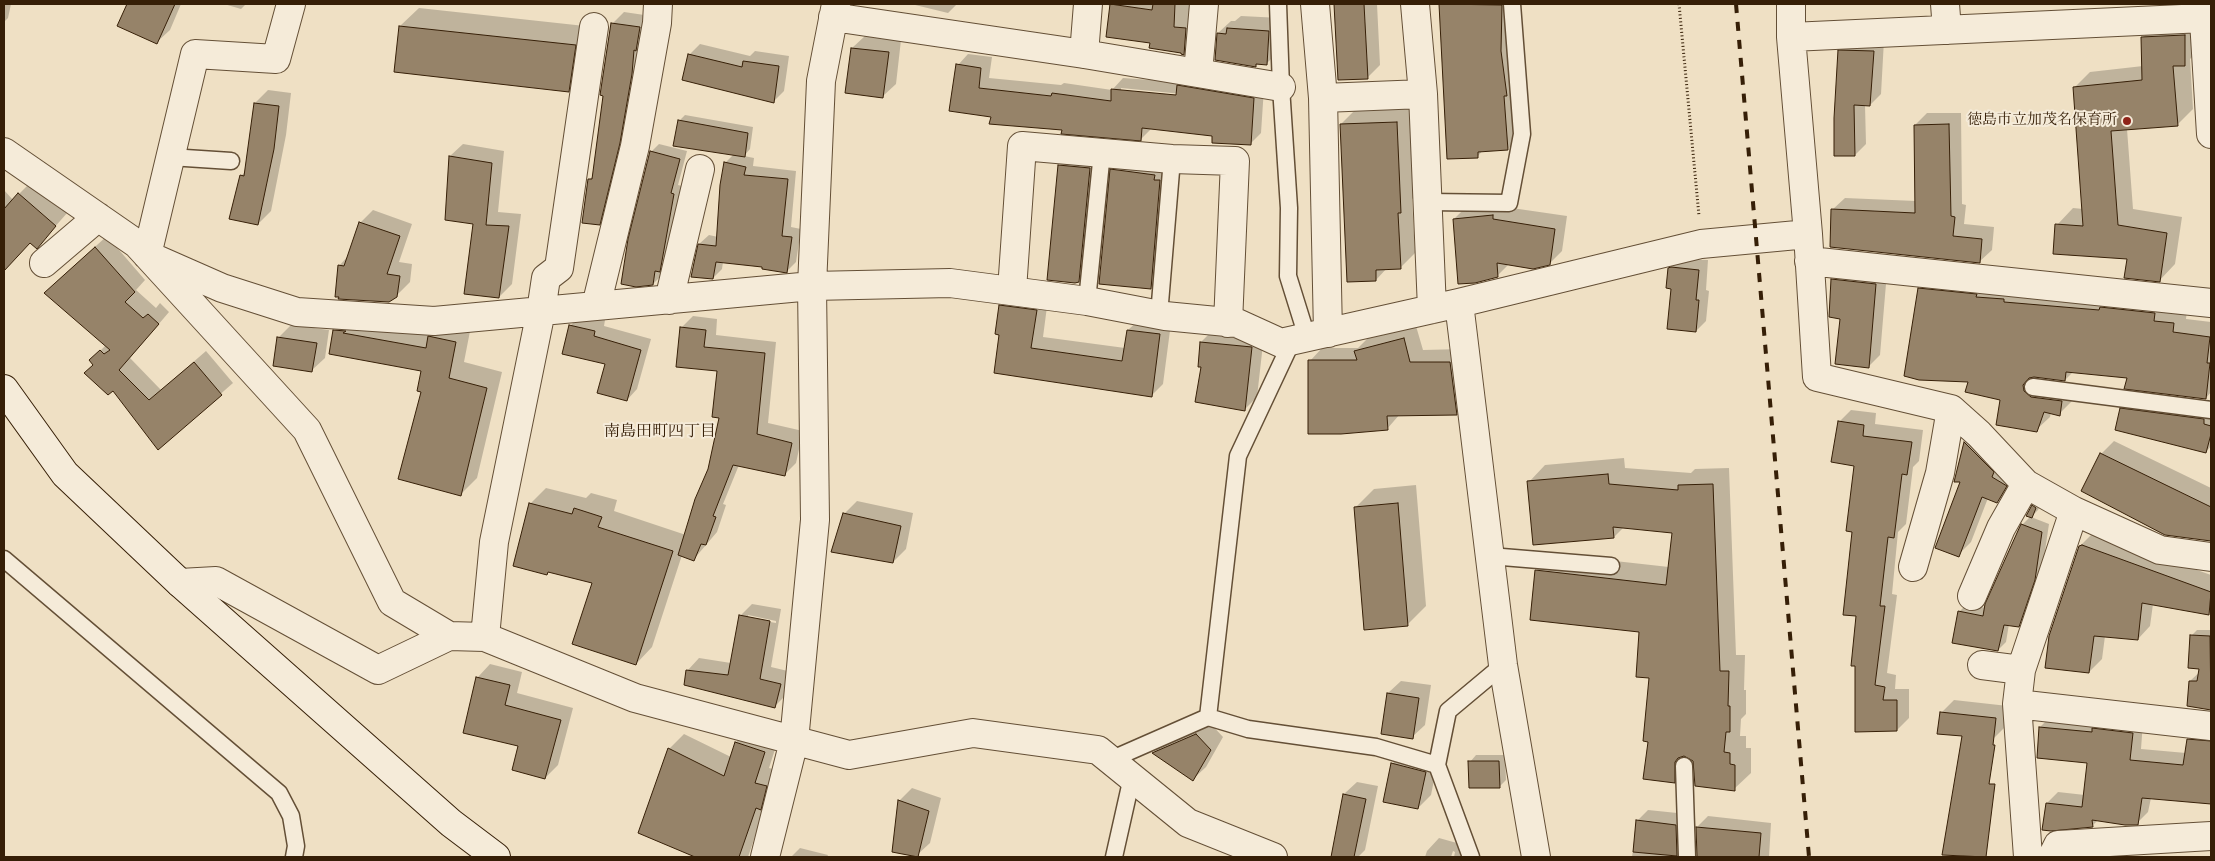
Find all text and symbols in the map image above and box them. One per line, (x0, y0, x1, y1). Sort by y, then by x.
place label: 徳島市立加茂名保育所 (1967, 112, 2117, 130)
marker: 徳島市立加茂名保育所 (2121, 115, 2133, 127)
district label: 南島田町四丁目 (604, 423, 716, 443)

